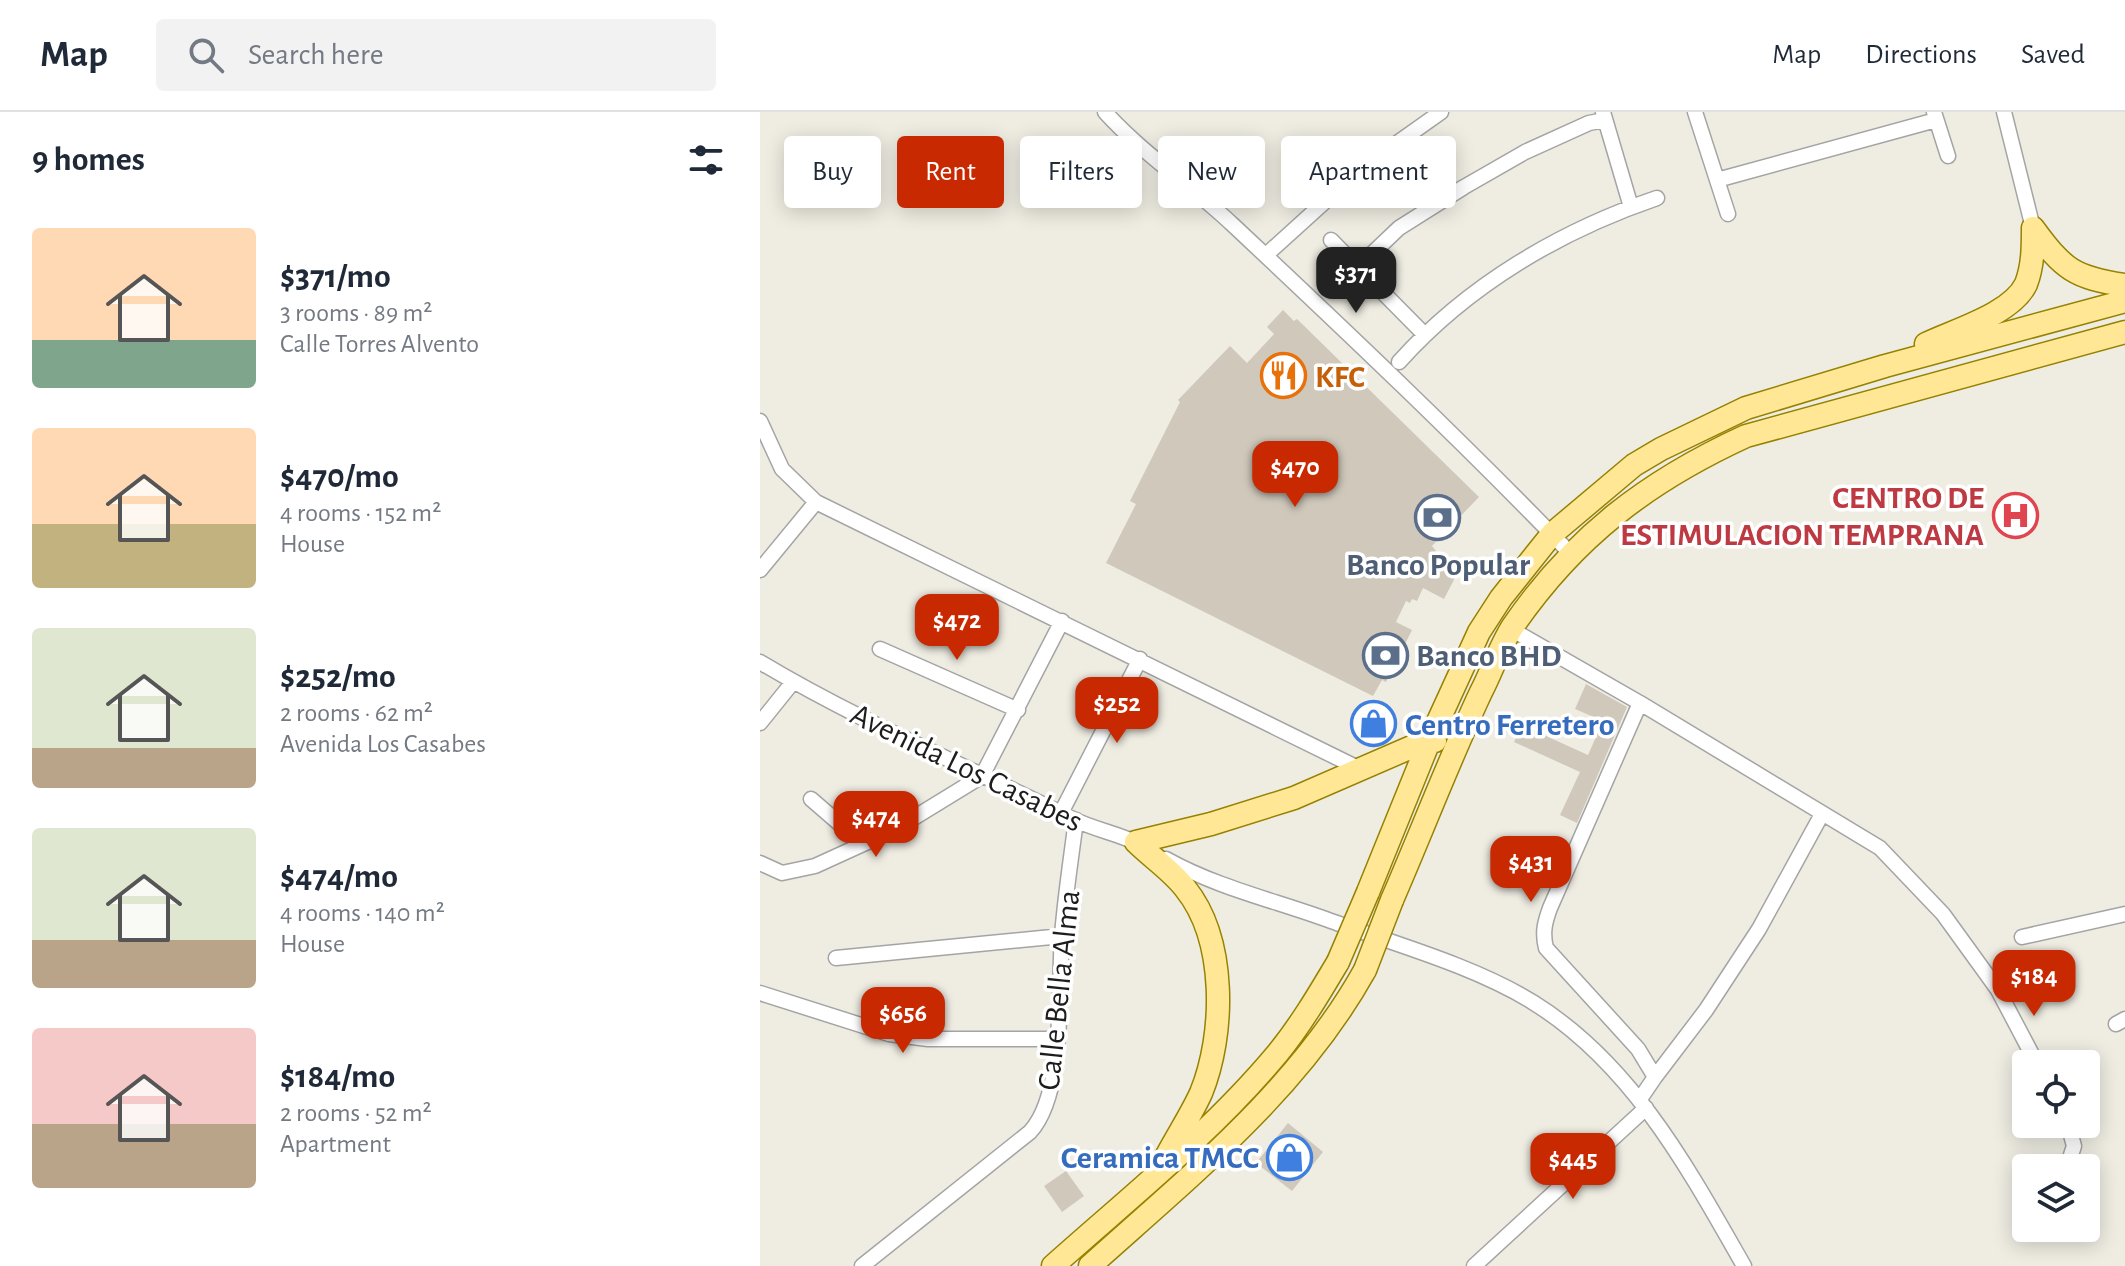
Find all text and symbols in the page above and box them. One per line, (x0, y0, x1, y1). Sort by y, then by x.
search box (156, 19, 716, 91)
icon: search (184, 33, 228, 77)
text: Map (40, 36, 108, 74)
text: Search here (248, 40, 384, 70)
text: Map (1772, 41, 1821, 69)
text: Directions (1865, 41, 1977, 69)
text: Saved (2021, 41, 2085, 69)
chip: Buy (784, 136, 881, 208)
chip: Rent (897, 136, 1004, 208)
chip: Filters (1020, 136, 1142, 208)
chip: New (1158, 136, 1265, 208)
chip: Apartment (1281, 136, 1456, 208)
icon: filters (684, 138, 728, 182)
text: 9 homes (32, 143, 145, 177)
pin: $371 (1309, 247, 1403, 315)
icon: home (96, 260, 192, 356)
text: $371/mo (280, 260, 391, 294)
text: $371 (1334, 260, 1378, 286)
text: 3 rooms · 89 m² (280, 300, 432, 326)
text: Calle Torres Alvento (280, 331, 479, 357)
restaurant icon: KFC (1260, 352, 1308, 400)
place label: KFC (1315, 361, 1365, 393)
pin: $470 (1248, 441, 1342, 509)
text: $470 (1270, 454, 1320, 480)
icon: home (96, 460, 192, 556)
text: $470/mo (280, 460, 399, 494)
place label: CENTRO DE ESTIMULACION TEMPRANA (1620, 482, 1984, 551)
hospital icon: CENTRO DE ESTIMULACION TEMPRANA (1991, 491, 2039, 539)
bank icon: Banco Popular (1414, 493, 1462, 541)
text: 4 rooms · 152 m² (280, 500, 441, 526)
text: House (280, 531, 345, 557)
place label: Banco Popular (1346, 549, 1530, 581)
pin: $472 (910, 594, 1004, 662)
text: $472 (933, 607, 981, 633)
bank icon: Banco BHD (1361, 631, 1409, 679)
place label: Banco BHD (1416, 640, 1561, 672)
icon: home (96, 660, 192, 756)
text: $252/mo (280, 660, 396, 694)
pin: $252 (1070, 677, 1164, 745)
text: $252 (1093, 690, 1141, 716)
street label: Avenida Los Casabes (846, 698, 1087, 838)
text: 2 rooms · 62 m² (280, 700, 433, 726)
shop icon: Centro Ferretero (1350, 700, 1398, 748)
place label: Centro Ferretero (1405, 709, 1615, 741)
text: Avenida Los Casabes (280, 731, 486, 757)
pin: $474 (829, 791, 923, 859)
text: $474 (851, 804, 901, 830)
pin: $431 (1484, 836, 1578, 904)
text: $431 (1508, 849, 1554, 875)
icon: home (96, 860, 192, 956)
text: $474/mo (280, 860, 398, 894)
street label: Calle Bella Alma (1033, 888, 1085, 1092)
text: 4 rooms · 140 m² (280, 900, 445, 926)
text: House (280, 931, 345, 957)
pin: $184 (1987, 950, 2081, 1018)
text: $184 (2011, 963, 2057, 989)
pin: $656 (856, 987, 950, 1055)
text: $656 (879, 1000, 927, 1026)
map controls (2012, 1050, 2100, 1242)
button: locate (2012, 1050, 2100, 1138)
icon: home (96, 1060, 192, 1156)
text: $184/mo (280, 1060, 395, 1094)
text: 2 rooms · 52 m² (280, 1100, 432, 1126)
text: Apartment (280, 1131, 391, 1157)
shop icon: Ceramica TMCC (1266, 1133, 1314, 1181)
pin: $445 (1526, 1133, 1620, 1201)
place label: Ceramica TMCC (1061, 1142, 1259, 1174)
text: $445 (1548, 1146, 1598, 1172)
button: layers (2012, 1154, 2100, 1242)

